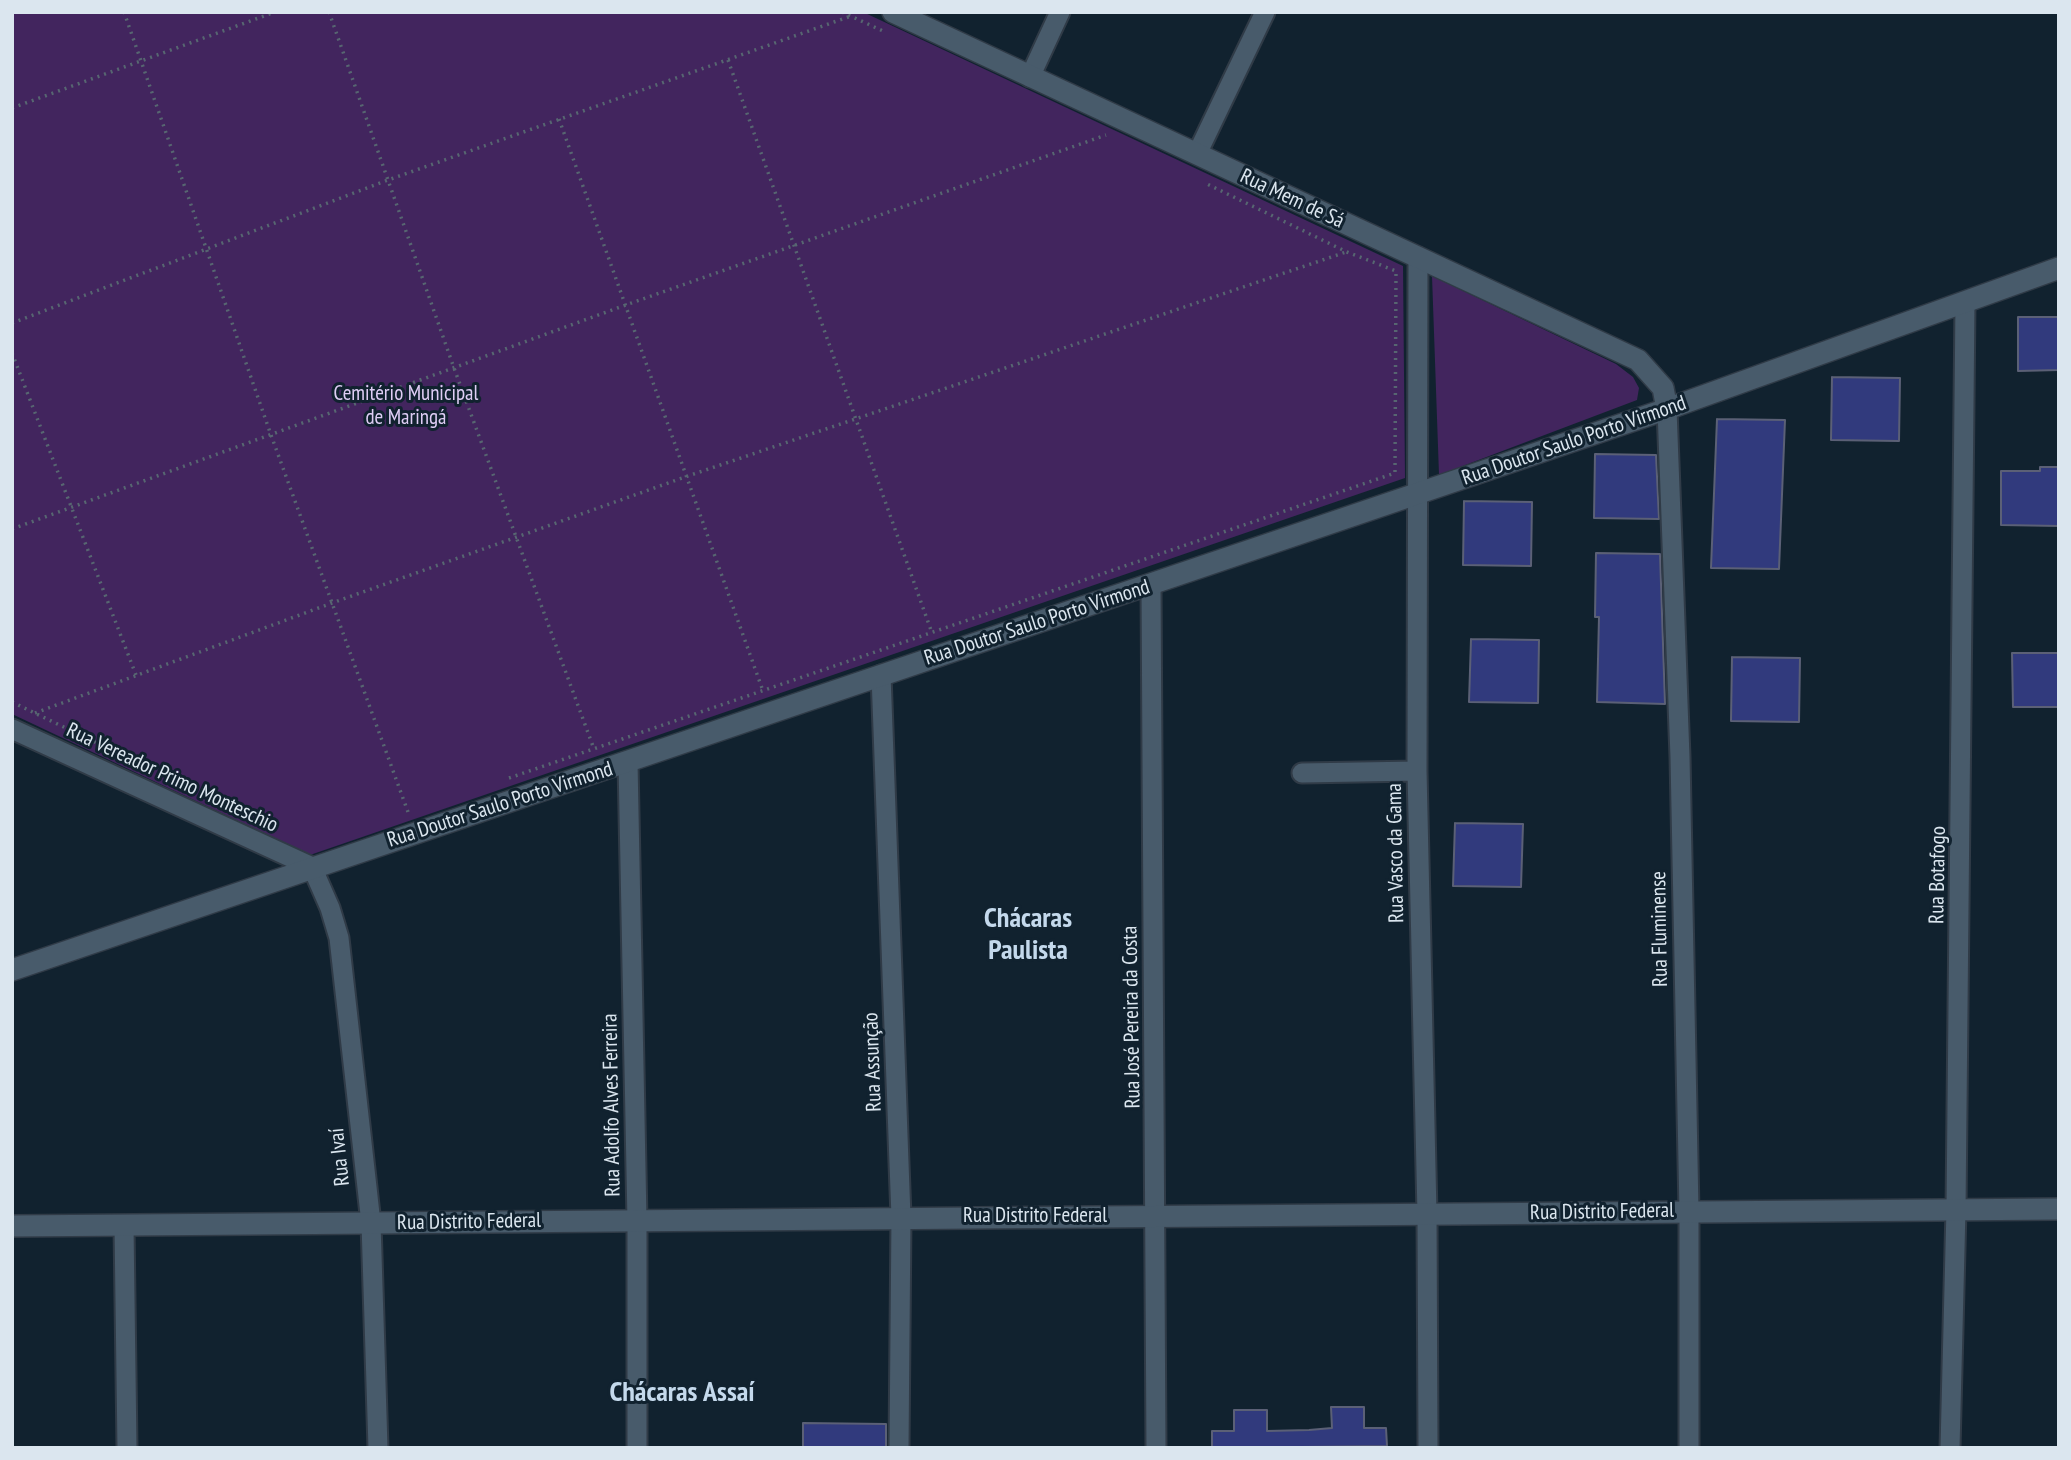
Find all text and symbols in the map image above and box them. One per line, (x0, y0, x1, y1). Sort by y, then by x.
street label: Rua Mem de Sá (1236, 164, 1348, 234)
park label: Cemitério Municipal de Maringá (334, 381, 478, 431)
street label: Rua Doutor Saulo Porto Virmond (1459, 391, 1689, 491)
street label: Rua Doutor Saulo Porto Virmond (921, 575, 1153, 671)
street label: Rua Vereador Primo Monteschio (62, 718, 282, 838)
street label: Rua Doutor Saulo Porto Virmond (384, 757, 616, 853)
street label: Rua Vasco da Gama (1382, 783, 1410, 923)
street label: Rua Botafogo (1925, 826, 1951, 924)
street label: Rua Fluminense (1646, 871, 1674, 987)
district label: Chácaras Paulista (984, 902, 1072, 968)
street label: Rua José Pereira da Costa (1118, 925, 1146, 1109)
street label: Rua Assunção (859, 1012, 887, 1112)
street label: Rua Adolfo Alves Ferreira (598, 1013, 626, 1197)
street label: Rua Ivaí (324, 1127, 356, 1187)
street label: Rua Distrito Federal (1530, 1198, 1674, 1226)
street label: Rua Distrito Federal (963, 1203, 1107, 1229)
street label: Rua Distrito Federal (397, 1208, 541, 1236)
district label: Chácaras Assaí (609, 1376, 755, 1410)

